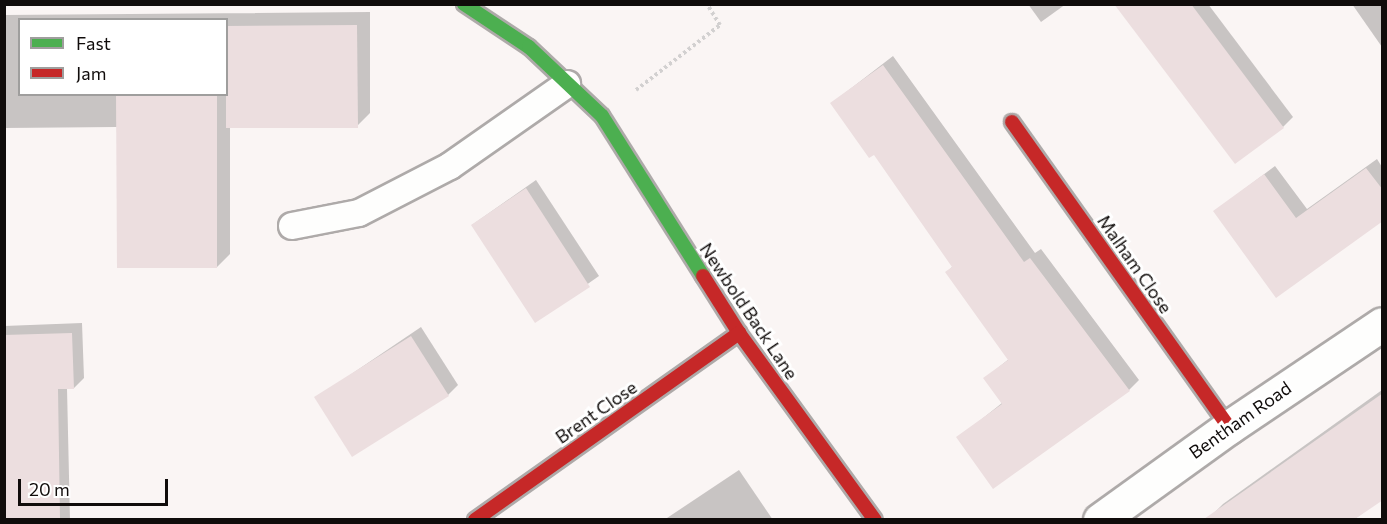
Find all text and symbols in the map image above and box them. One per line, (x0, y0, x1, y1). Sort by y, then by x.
legend (18, 18, 228, 96)
text: Fast (76, 32, 111, 54)
text: Jam (76, 62, 106, 84)
street label: Malham Close (1093, 211, 1177, 317)
street label: Newbold Back Lane (695, 239, 803, 383)
street label: Brent Close (551, 376, 641, 448)
street label: Bentham Road (1185, 377, 1295, 463)
scale bar (21, 467, 171, 505)
text: 20 m (29, 478, 70, 500)

